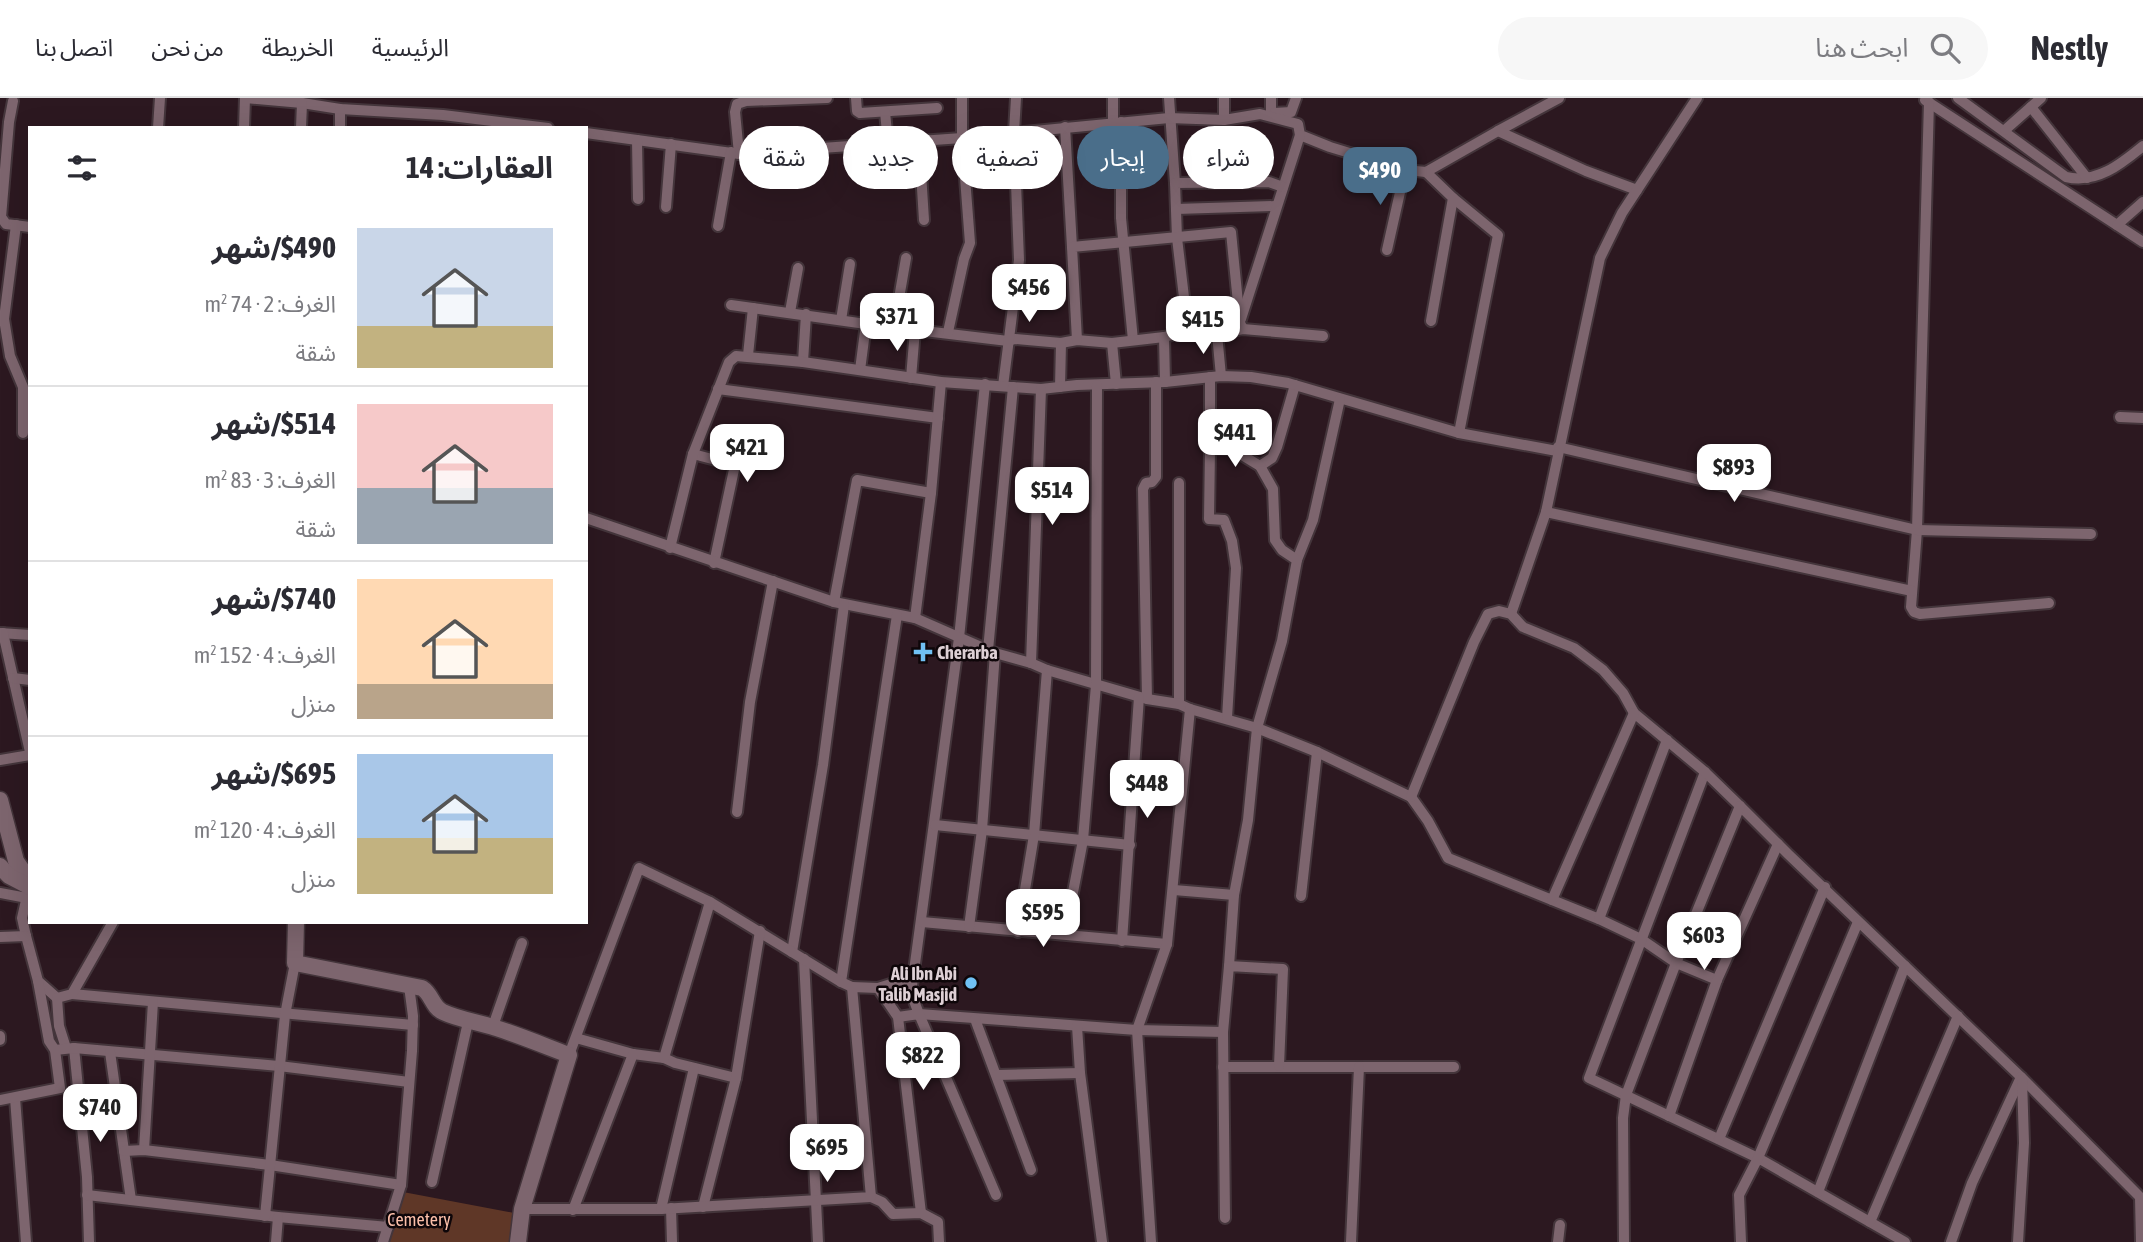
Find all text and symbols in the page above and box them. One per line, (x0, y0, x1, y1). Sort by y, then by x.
search box (1498, 17, 1988, 80)
icon: search (1926, 29, 1964, 67)
text: Nestly (2030, 29, 2108, 67)
text: ابحث هنا (1815, 33, 1908, 63)
text: اتصل بنا (35, 34, 113, 61)
text: من نحن (151, 34, 224, 61)
text: الخريطة (262, 34, 334, 61)
text: الرئيسية (372, 34, 449, 61)
chip: شقة (739, 126, 829, 189)
chip: جديد (843, 126, 938, 189)
chip: تصفية (952, 126, 1063, 189)
chip: إيجار (1077, 126, 1169, 189)
chip: شراء (1183, 126, 1274, 189)
pin: $490 (1339, 148, 1421, 207)
icon: filters (63, 149, 101, 187)
text: العقارات: 14 (406, 150, 553, 184)
text: $490 (1359, 157, 1401, 183)
text: $490/شهر (212, 230, 336, 264)
icon: home (413, 256, 497, 340)
pin: $456 (988, 264, 1070, 324)
text: $456 (1008, 274, 1050, 300)
text: الغرف: 2 · 74 m² (204, 291, 336, 317)
pin: $371 (856, 294, 938, 353)
pin: $415 (1162, 296, 1244, 356)
text: $371 (876, 303, 918, 329)
text: $415 (1182, 306, 1224, 332)
text: شقة (295, 340, 336, 366)
text: $514/شهر (212, 406, 336, 440)
pin: $441 (1194, 410, 1276, 469)
text: $441 (1214, 419, 1256, 445)
pin: $421 (706, 424, 788, 484)
icon: home (413, 432, 497, 516)
text: $421 (726, 434, 768, 460)
pin: $893 (1693, 444, 1775, 504)
text: $893 (1713, 454, 1755, 480)
text: الغرف: 3 · 83 m² (204, 467, 336, 493)
pin: $514 (1011, 468, 1093, 527)
text: $514 (1031, 477, 1073, 503)
text: شقة (295, 516, 336, 542)
text: $740/شهر (212, 581, 336, 615)
icon: home (413, 607, 497, 691)
text: الغرف: 4 · 152 m² (194, 642, 336, 668)
place label: Cherarba (937, 642, 998, 663)
marker: Cherarba (915, 644, 931, 660)
text: منزل (291, 691, 336, 717)
text: $695/شهر (212, 756, 336, 790)
pin: $448 (1106, 760, 1188, 820)
text: $448 (1126, 770, 1168, 796)
icon: home (413, 782, 497, 866)
text: الغرف: 4 · 120 m² (194, 817, 336, 843)
text: منزل (291, 866, 336, 892)
pin: $595 (1002, 890, 1084, 949)
text: $595 (1022, 899, 1064, 925)
pin: $603 (1663, 912, 1745, 972)
text: $603 (1683, 922, 1725, 948)
place label: Ali Ibn Abi Talib Masjid (878, 963, 957, 1005)
marker: Ali Ibn Abi Talib Masjid (963, 975, 979, 991)
pin: $822 (882, 1032, 964, 1092)
text: $822 (902, 1042, 944, 1068)
pin: $740 (59, 1084, 141, 1144)
text: $740 (79, 1094, 121, 1120)
pin: $695 (786, 1124, 868, 1184)
text: $695 (806, 1134, 848, 1160)
park label: Cemetery (387, 1209, 451, 1230)

